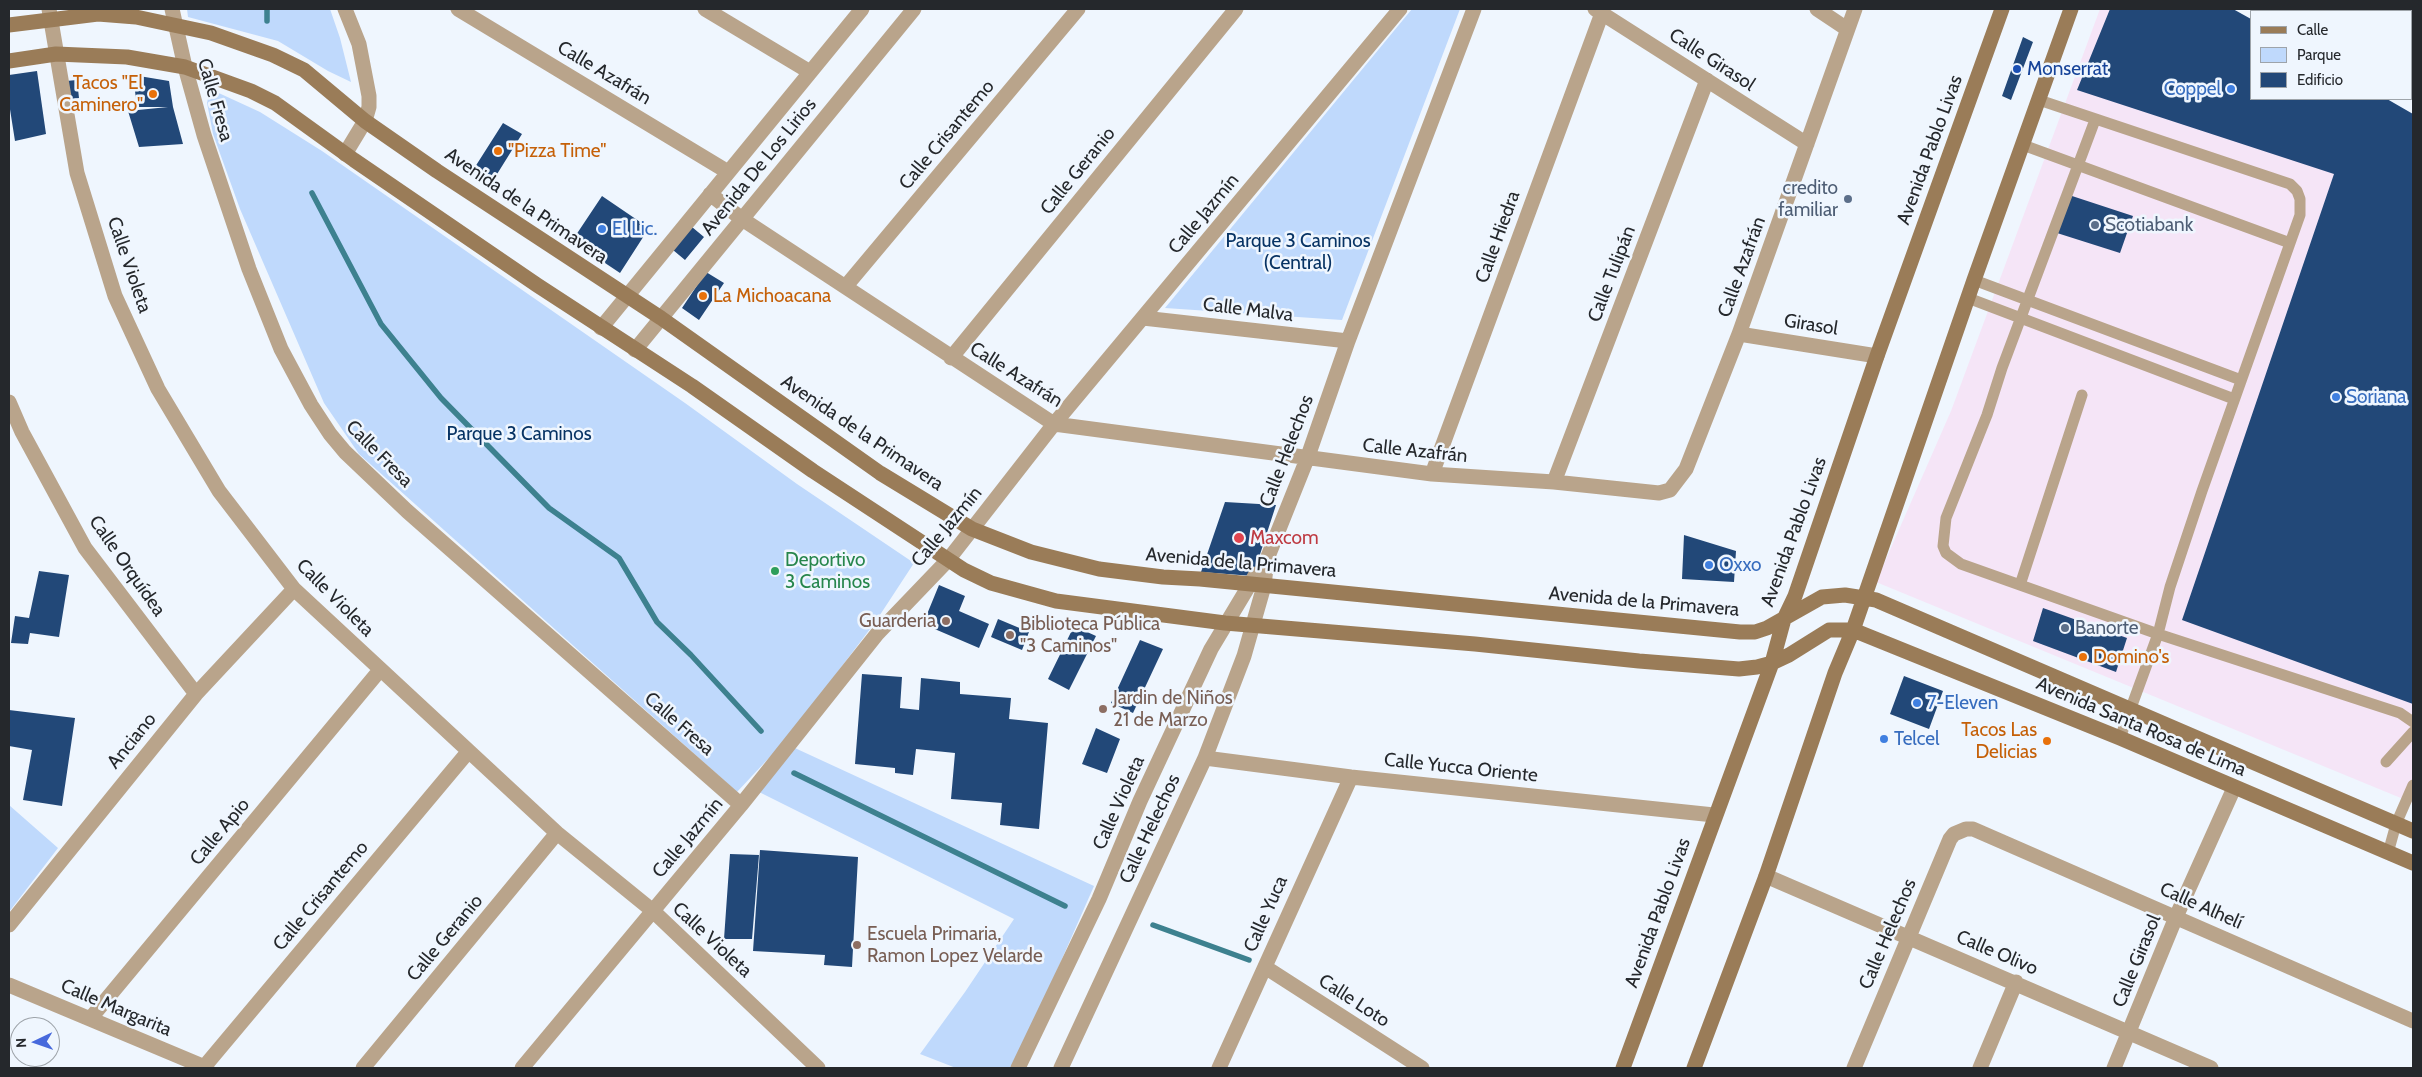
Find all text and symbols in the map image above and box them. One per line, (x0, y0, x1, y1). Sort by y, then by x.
legend (2250, 10, 2412, 100)
text: Calle (2297, 21, 2328, 39)
street label: Calle Girasol (1665, 24, 1759, 96)
street label: Calle Azafrán (553, 36, 655, 110)
text: Parque (2297, 46, 2341, 64)
street label: Calle Fresa (192, 56, 238, 144)
place label: Monserrat (2027, 58, 2108, 80)
marker: Monserrat (2011, 63, 2023, 75)
text: Edificio (2297, 71, 2343, 89)
place label: Tacos "El Caminero" (59, 72, 143, 116)
street label: Avenida Pablo Livas (1892, 72, 1968, 228)
street label: Calle Crisantemo (895, 76, 999, 194)
place label: Coppel (2164, 78, 2221, 100)
marker: Coppel (2225, 83, 2237, 95)
marker: Tacos "El Caminero" (147, 88, 159, 100)
street label: Avenida De Los Lirios (697, 94, 821, 240)
street label: Calle Geranio (1036, 123, 1120, 219)
place label: "Pizza Time" (508, 140, 606, 162)
street label: Avenida de la Primavera (440, 143, 612, 269)
marker: "Pizza Time" (492, 145, 504, 157)
street label: Calle Jazmín (1164, 169, 1244, 259)
place label: credito familiar (1778, 177, 1838, 221)
street label: Calle Hiedra (1471, 188, 1525, 286)
marker: credito familiar (1842, 193, 1854, 205)
street label: Calle Violeta (102, 214, 156, 316)
street label: Calle Azafrán (1713, 214, 1771, 320)
place label: Scotiabank (2105, 214, 2193, 236)
place label: El Lic. (612, 218, 657, 240)
marker: Scotiabank (2089, 219, 2101, 231)
marker: El Lic. (596, 223, 608, 235)
street label: Calle Tulipán (1583, 223, 1641, 325)
park label: Parque 3 Caminos (Central) (1225, 230, 1371, 274)
place label: La Michoacana (713, 285, 831, 307)
marker: La Michoacana (697, 290, 709, 302)
street label: Calle Malva (1202, 293, 1294, 327)
street label: Girasol (1782, 309, 1840, 341)
street label: Calle Azafrán (965, 337, 1067, 413)
street label: Avenida de la Primavera (776, 370, 948, 496)
place label: Soriana (2346, 386, 2406, 408)
marker: Soriana (2330, 391, 2342, 403)
street label: Calle Helechos (1255, 392, 1319, 510)
street label: Calle Fresa (341, 416, 417, 492)
park label: Parque 3 Caminos (446, 423, 592, 445)
street label: Calle Azafrán (1361, 434, 1469, 468)
street label: Avenida Pablo Livas (1756, 454, 1832, 610)
street label: Calle Jazmín (907, 482, 987, 572)
street label: Calle Orquídea (84, 511, 170, 621)
place label: Maxcom (1250, 527, 1319, 549)
marker: Maxcom (1232, 531, 1246, 545)
street label: Avenida de la Primavera (1145, 543, 1337, 583)
place label: Deportivo 3 Caminos (785, 549, 870, 593)
street label: Calle Violeta (291, 554, 379, 642)
place label: Oxxo (1719, 554, 1762, 576)
marker: Oxxo (1703, 559, 1715, 571)
marker: Deportivo 3 Caminos (769, 565, 781, 577)
street label: Avenida de la Primavera (1548, 582, 1740, 622)
place label: Guarderia (859, 610, 936, 632)
place label: Biblioteca Pública "3 Caminos" (1020, 613, 1160, 657)
marker: Guarderia (940, 615, 952, 627)
place label: Banorte (2075, 617, 2139, 639)
marker: Banorte (2059, 622, 2071, 634)
marker: Biblioteca Pública "3 Caminos" (1004, 629, 1016, 641)
place label: Domino's (2093, 646, 2169, 668)
marker: Domino's (2077, 651, 2089, 663)
street label: Avenida Santa Rosa de Lima (2033, 672, 2249, 782)
street label: Calle Fresa (639, 687, 719, 761)
place label: Jardin de Niños 21 de Marzo (1113, 687, 1233, 731)
place label: 7-Eleven (1927, 692, 1998, 714)
marker: 7-Eleven (1911, 697, 1923, 709)
marker: Jardin de Niños 21 de Marzo (1097, 703, 1109, 715)
street label: Anciano (103, 709, 161, 773)
place label: Tacos Las Delicias (1961, 719, 2037, 763)
place label: Telcel (1894, 728, 1939, 750)
marker: Telcel (1878, 733, 1890, 745)
marker: Tacos Las Delicias (2041, 735, 2053, 747)
street label: Calle Yucca Oriente (1383, 749, 1539, 787)
street label: Calle Violeta (1088, 753, 1150, 853)
street label: Calle Helechos (1115, 771, 1185, 887)
street label: Calle Jazmín (648, 793, 728, 883)
street label: Calle Apio (185, 794, 255, 870)
street label: Avenida Pablo Livas (1620, 835, 1696, 991)
street label: Calle Crisantemo (269, 837, 373, 955)
street label: Calle Yuca (1239, 872, 1293, 956)
street label: Calle Helechos (1854, 875, 1922, 993)
street label: Calle Alhelí (2156, 878, 2246, 934)
street label: Calle Geranio (402, 890, 488, 986)
street label: Calle Violeta (668, 897, 756, 983)
street label: Calle Girasol (2108, 911, 2166, 1011)
place label: Escuela Primaria, Ramon Lopez Velarde (867, 923, 1043, 967)
street label: Calle Olivo (1953, 926, 2041, 980)
marker: Escuela Primaria, Ramon Lopez Velarde (851, 939, 863, 951)
street label: Calle Loto (1314, 970, 1394, 1032)
street label: Calle Margarita (57, 974, 175, 1042)
north arrow (10, 1017, 60, 1067)
text: N (12, 1037, 30, 1048)

